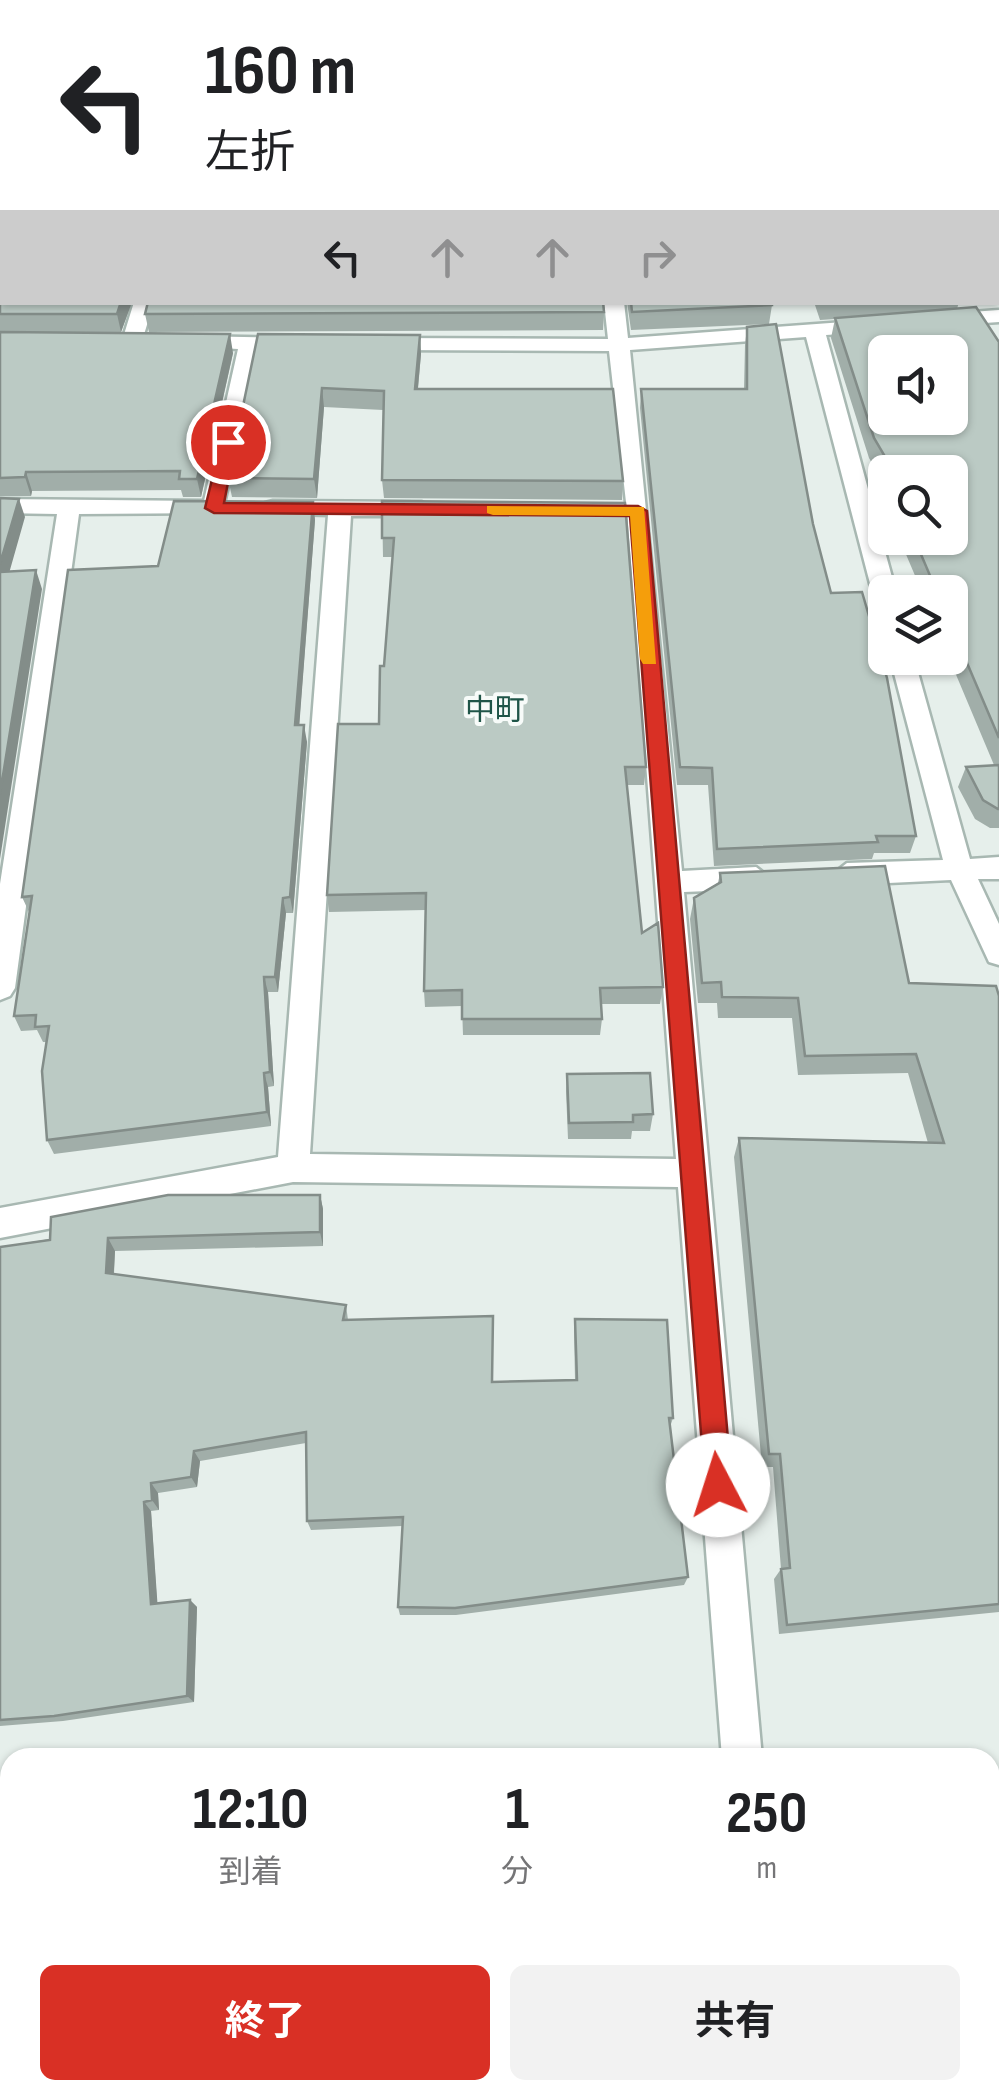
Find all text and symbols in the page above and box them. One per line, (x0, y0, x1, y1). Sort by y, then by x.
text: 160 m (205, 30, 356, 114)
icon: left (40, 40, 170, 170)
text: 左折 (205, 126, 295, 181)
icon: left (315, 230, 370, 285)
icon: ahead (420, 230, 475, 285)
icon: ahead (525, 230, 580, 285)
icon: right (630, 230, 685, 285)
map controls (868, 335, 968, 675)
button: sound (868, 335, 968, 435)
pin (186, 400, 271, 485)
icon: arrive (201, 415, 256, 470)
button: search (868, 455, 968, 555)
button: layers (868, 575, 968, 675)
district label: 中町 (465, 693, 525, 729)
position arrow (666, 1433, 770, 1537)
text: 12:10 (193, 1774, 309, 1846)
text: 1 (506, 1774, 529, 1846)
text: 250 (726, 1778, 807, 1850)
text: m (756, 1849, 777, 1888)
text: 到着 (219, 1853, 283, 1892)
text: 分 (501, 1853, 533, 1892)
button: 終了 (40, 1965, 490, 2080)
button: 共有 (510, 1965, 960, 2080)

